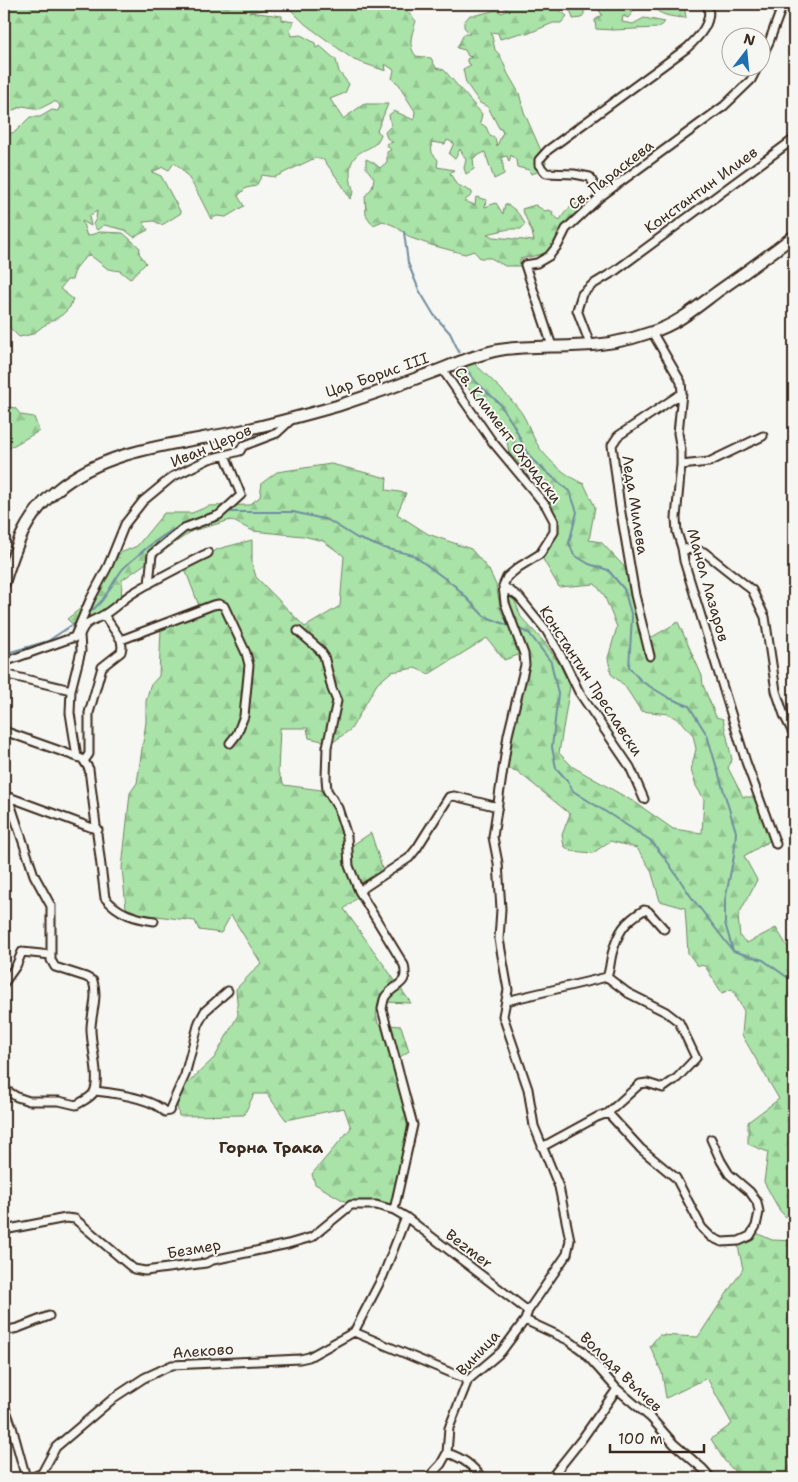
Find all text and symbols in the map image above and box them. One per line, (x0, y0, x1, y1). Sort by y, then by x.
north arrow (720, 28, 770, 78)
text: N (742, 29, 757, 50)
street label: Св. Параскева (564, 135, 658, 215)
street label: Константин Илиев (640, 142, 762, 238)
street label: Цар Борис III (323, 348, 431, 402)
street label: Св. Климент Охридски (450, 363, 566, 507)
street label: Иван Церов (167, 420, 255, 472)
street label: Леда Милева (617, 454, 653, 557)
street label: Манол Лазаров (682, 526, 734, 644)
street label: Константин Преславски (535, 602, 647, 760)
district label: Горна Трака (219, 1137, 323, 1158)
street label: Bezmer (442, 1225, 496, 1273)
street label: Безмер (166, 1234, 222, 1264)
street label: Виница (452, 1325, 505, 1380)
street label: Володя Вълчев (576, 1328, 666, 1416)
street label: Алеково (172, 1339, 234, 1363)
scale bar (610, 1422, 704, 1454)
text: 100 m (618, 1429, 663, 1449)

